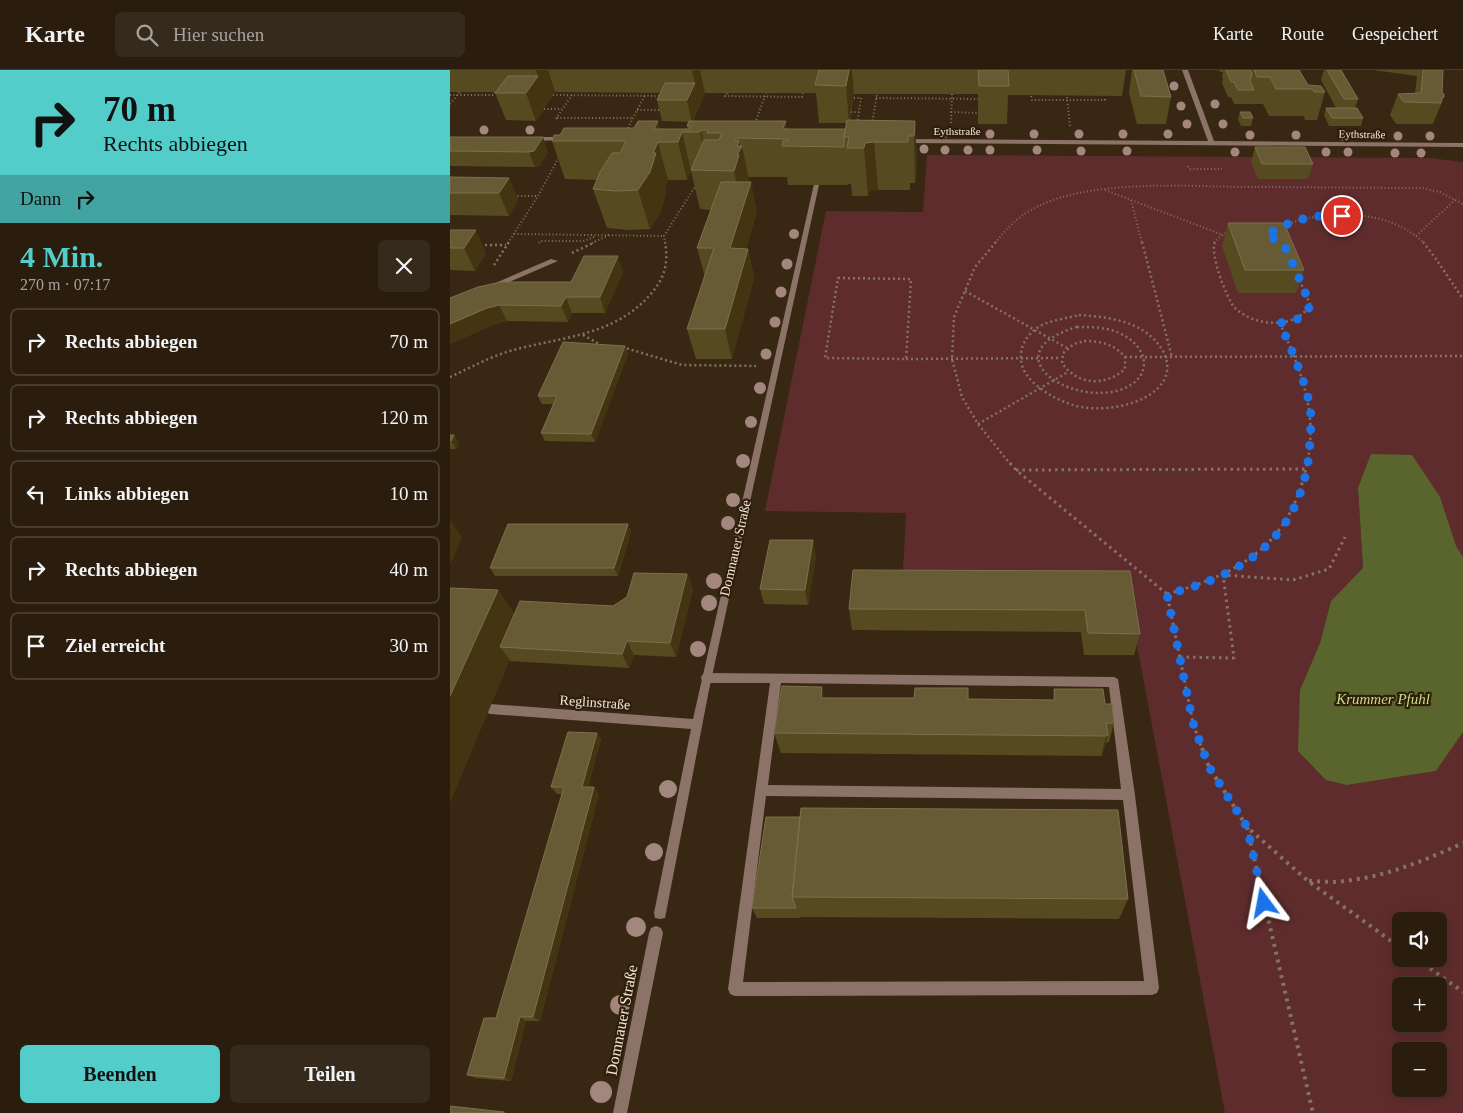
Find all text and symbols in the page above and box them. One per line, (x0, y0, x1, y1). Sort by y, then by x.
search box (115, 12, 465, 57)
text: Karte (25, 21, 85, 47)
icon: search (133, 21, 161, 49)
text: Hier suchen (173, 24, 264, 45)
text: Karte (1213, 24, 1253, 44)
text: Route (1281, 24, 1324, 44)
text: Gespeichert (1352, 24, 1438, 44)
icon: right (20, 90, 85, 155)
text: 70 m (103, 90, 176, 129)
street label: Eythstraße (933, 125, 981, 137)
street label: Eythstraße (1338, 128, 1386, 140)
text: Rechts abbiegen (103, 131, 248, 156)
icon: right (71, 185, 99, 213)
text: Dann (20, 188, 61, 209)
pin (1321, 195, 1363, 237)
icon: arrive (1328, 202, 1356, 230)
text: 4 Min. (20, 240, 103, 273)
button: close (378, 240, 430, 292)
text: 270 m · 07:17 (20, 276, 110, 293)
icon: right (22, 328, 50, 356)
text: Rechts abbiegen (65, 331, 197, 352)
text: 70 m (389, 331, 428, 352)
icon: right (22, 404, 50, 432)
text: Rechts abbiegen (65, 407, 197, 428)
text: 120 m (380, 407, 428, 428)
icon: left (22, 480, 50, 508)
text: Links abbiegen (65, 483, 189, 504)
text: 10 m (389, 483, 428, 504)
street label: Domnauer Straße (717, 499, 754, 598)
icon: right (22, 556, 50, 584)
text: Rechts abbiegen (65, 559, 197, 580)
text: 40 m (389, 559, 428, 580)
icon: arrive (22, 632, 50, 660)
text: Ziel erreicht (65, 635, 165, 656)
text: 30 m (389, 635, 428, 656)
water label: Krummer Pfuhl (1335, 691, 1430, 707)
street label: Reglinstraße (559, 693, 631, 712)
position arrow (1237, 876, 1289, 928)
map controls (1392, 912, 1447, 1097)
button: sound (1392, 912, 1447, 967)
street label: Domnauer Straße (602, 963, 641, 1077)
button: + (1392, 977, 1447, 1032)
button: − (1392, 1042, 1447, 1097)
button: Beenden (20, 1045, 220, 1103)
button: Teilen (230, 1045, 430, 1103)

